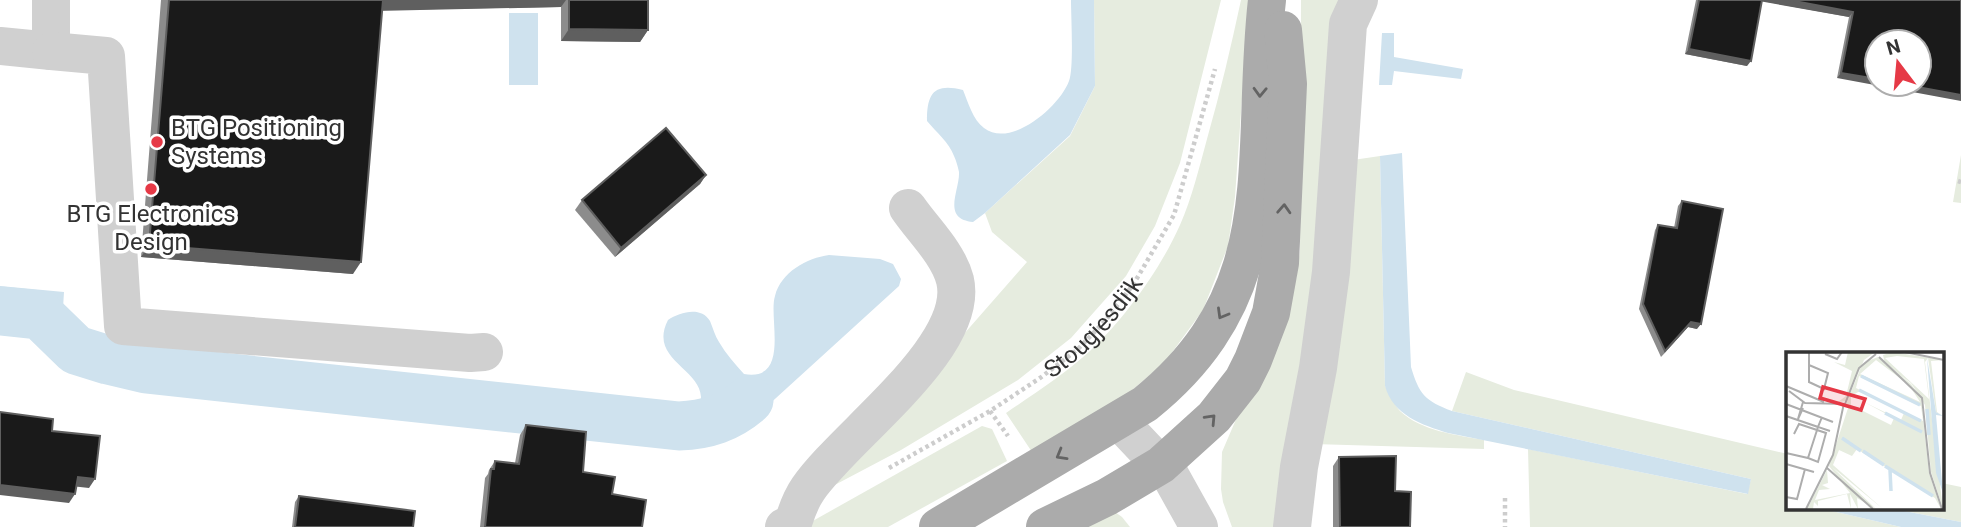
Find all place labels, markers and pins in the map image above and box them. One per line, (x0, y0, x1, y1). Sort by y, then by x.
place label: BTG Positioning Systems (171, 114, 342, 170)
marker: BTG Positioning Systems (149, 134, 165, 150)
marker: BTG Electronics Design (143, 181, 159, 197)
place label: BTG Electronics Design (66, 200, 236, 256)

